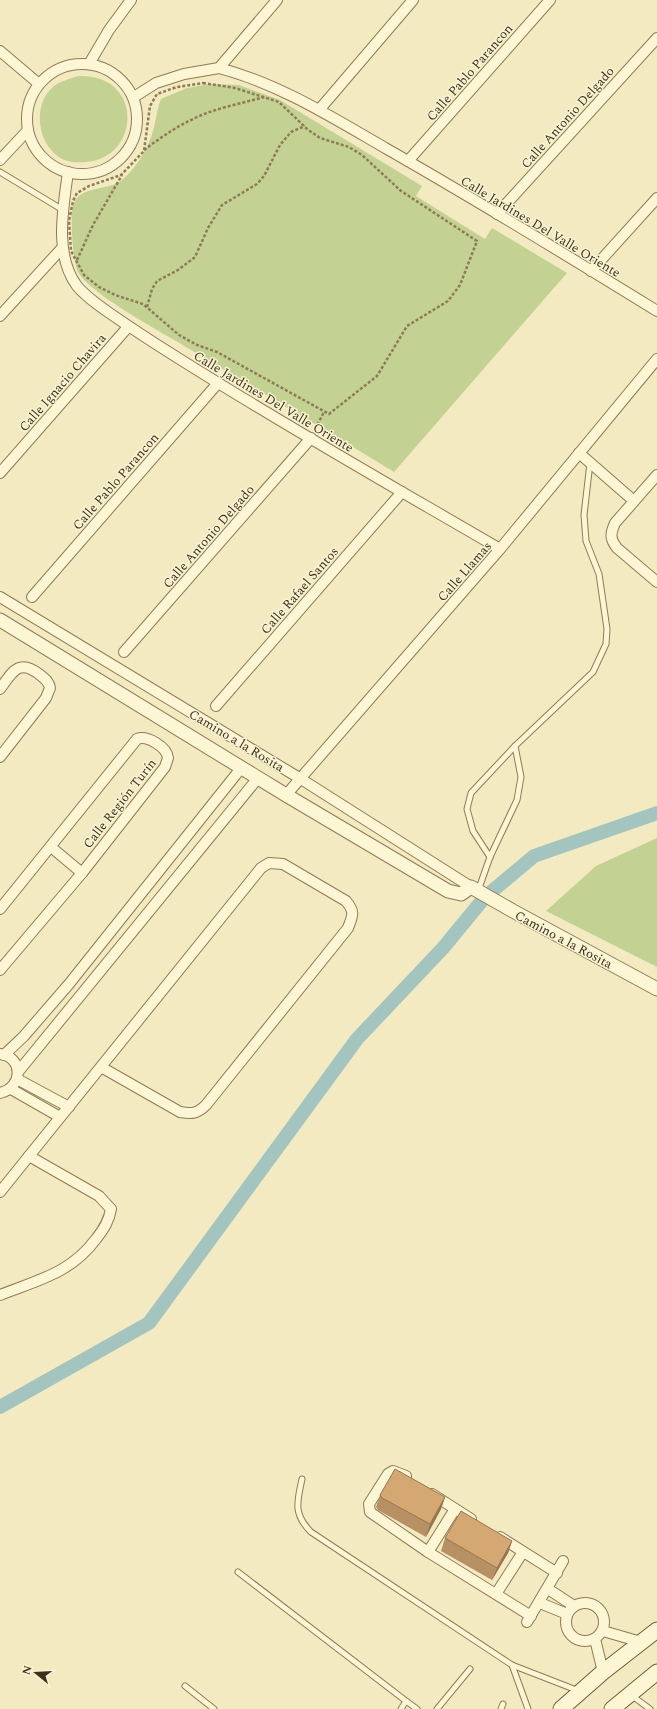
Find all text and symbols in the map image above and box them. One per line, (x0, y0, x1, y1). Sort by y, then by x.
street label: Calle Pablo Parancon (422, 19, 518, 126)
street label: Calle Antonio Delgado (516, 62, 619, 173)
street label: Calle Jardines Del Valle Oriente (457, 171, 624, 283)
street label: Calle Ignacio Chavira (14, 329, 112, 436)
street label: Calle Jardines Del Valle Oriente (190, 346, 357, 458)
street label: Calle Pablo Parancon (68, 428, 164, 535)
street label: Calle Antonio Delgado (158, 480, 259, 593)
street label: Calle Llamas (433, 537, 497, 606)
street label: Calle Rafael Santos (256, 542, 344, 639)
street label: Camino a la Rosita (185, 704, 289, 778)
street label: Calle Región Turín (78, 754, 162, 853)
street label: Camino a la Rosita (511, 906, 617, 974)
north arrow (16, 1653, 56, 1693)
text: N (17, 1663, 36, 1677)

